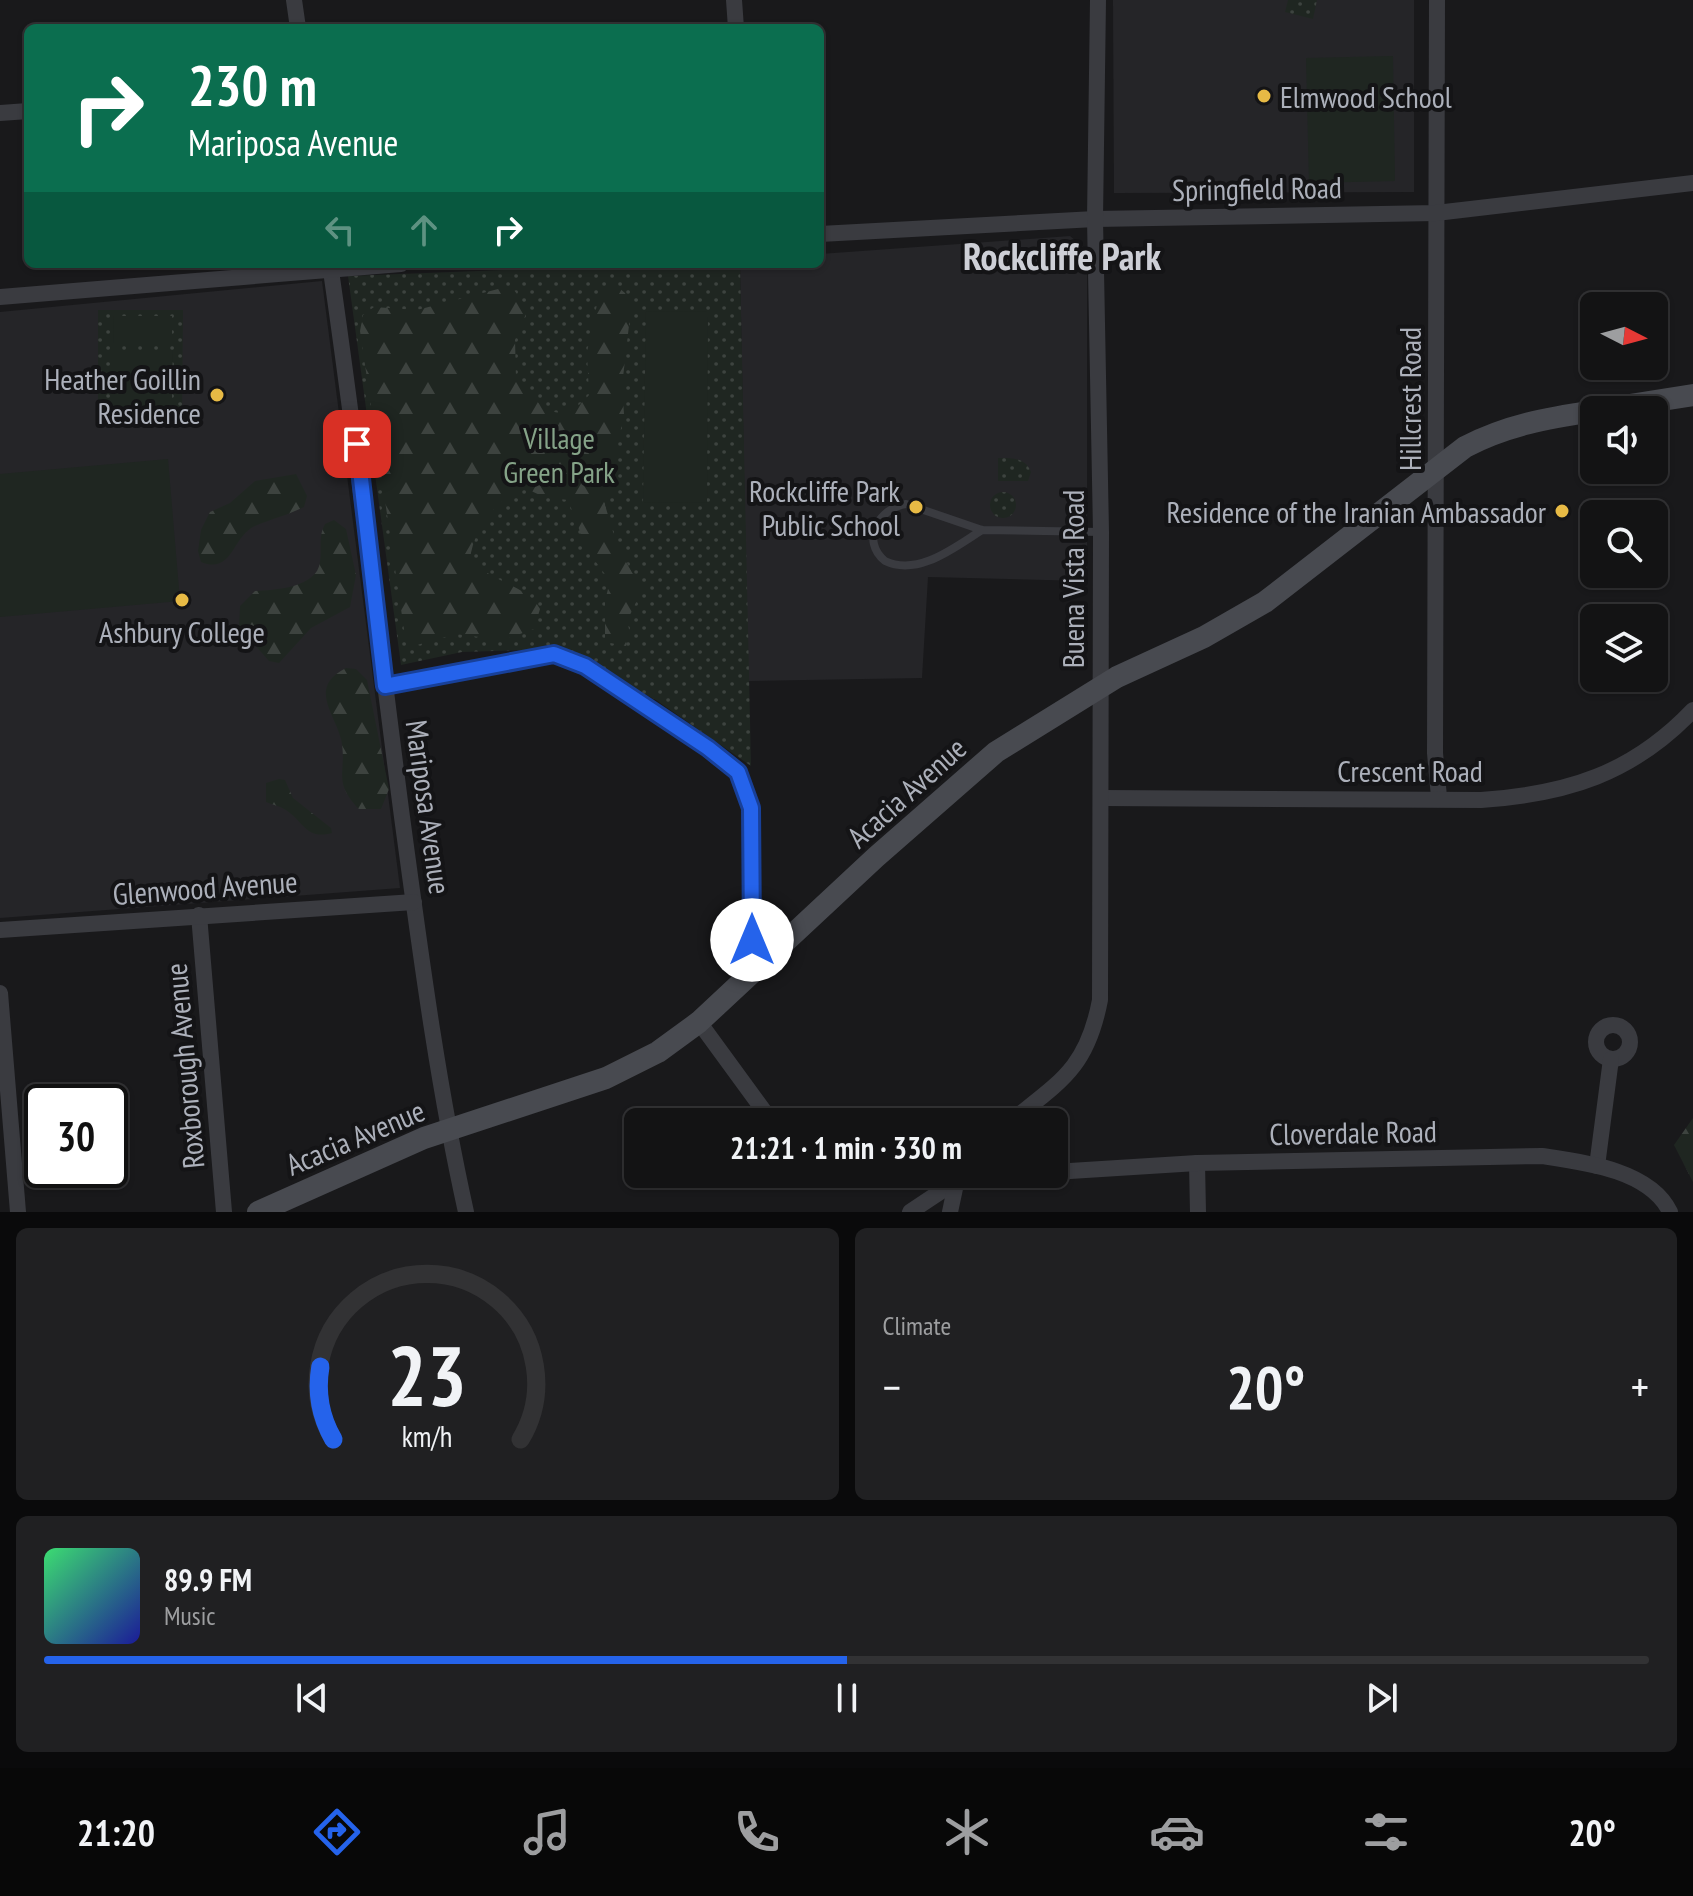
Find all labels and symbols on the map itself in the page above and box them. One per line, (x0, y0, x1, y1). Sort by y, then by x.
place label: Elmwood School (1280, 77, 1452, 116)
marker: Elmwood School (1255, 87, 1273, 105)
street label: Springfield Road (1172, 167, 1342, 209)
district label: Rockcliffe Park (963, 231, 1161, 280)
north arrow (1580, 292, 1668, 380)
street label: Hillcrest Road (1390, 327, 1429, 471)
place label: Heather Goillin Residence (44, 359, 201, 432)
marker: Heather Goillin Residence (208, 386, 226, 404)
pin (323, 410, 391, 478)
park label: Village Green Park (503, 418, 615, 491)
place label: Rockcliffe Park Public School (749, 471, 900, 544)
street label: Buena Vista Road (1053, 490, 1092, 668)
place label: Residence of the Iranian Ambassador (1167, 492, 1547, 531)
marker: Rockcliffe Park Public School (907, 498, 925, 516)
marker: Residence of the Iranian Ambassador (1553, 502, 1571, 520)
marker: Ashbury College (173, 591, 191, 609)
place label: Ashbury College (99, 612, 265, 651)
street label: Mariposa Avenue (397, 717, 461, 897)
street label: Acacia Avenue (838, 728, 974, 856)
street label: Crescent Road (1337, 751, 1483, 790)
street label: Glenwood Avenue (111, 861, 299, 913)
position arrow (710, 898, 794, 982)
street label: Roxborough Avenue (156, 962, 212, 1170)
speed limit sign: 30 (24, 1084, 128, 1188)
street label: Acacia Avenue (280, 1090, 430, 1184)
street label: Cloverdale Road (1269, 1111, 1437, 1153)

